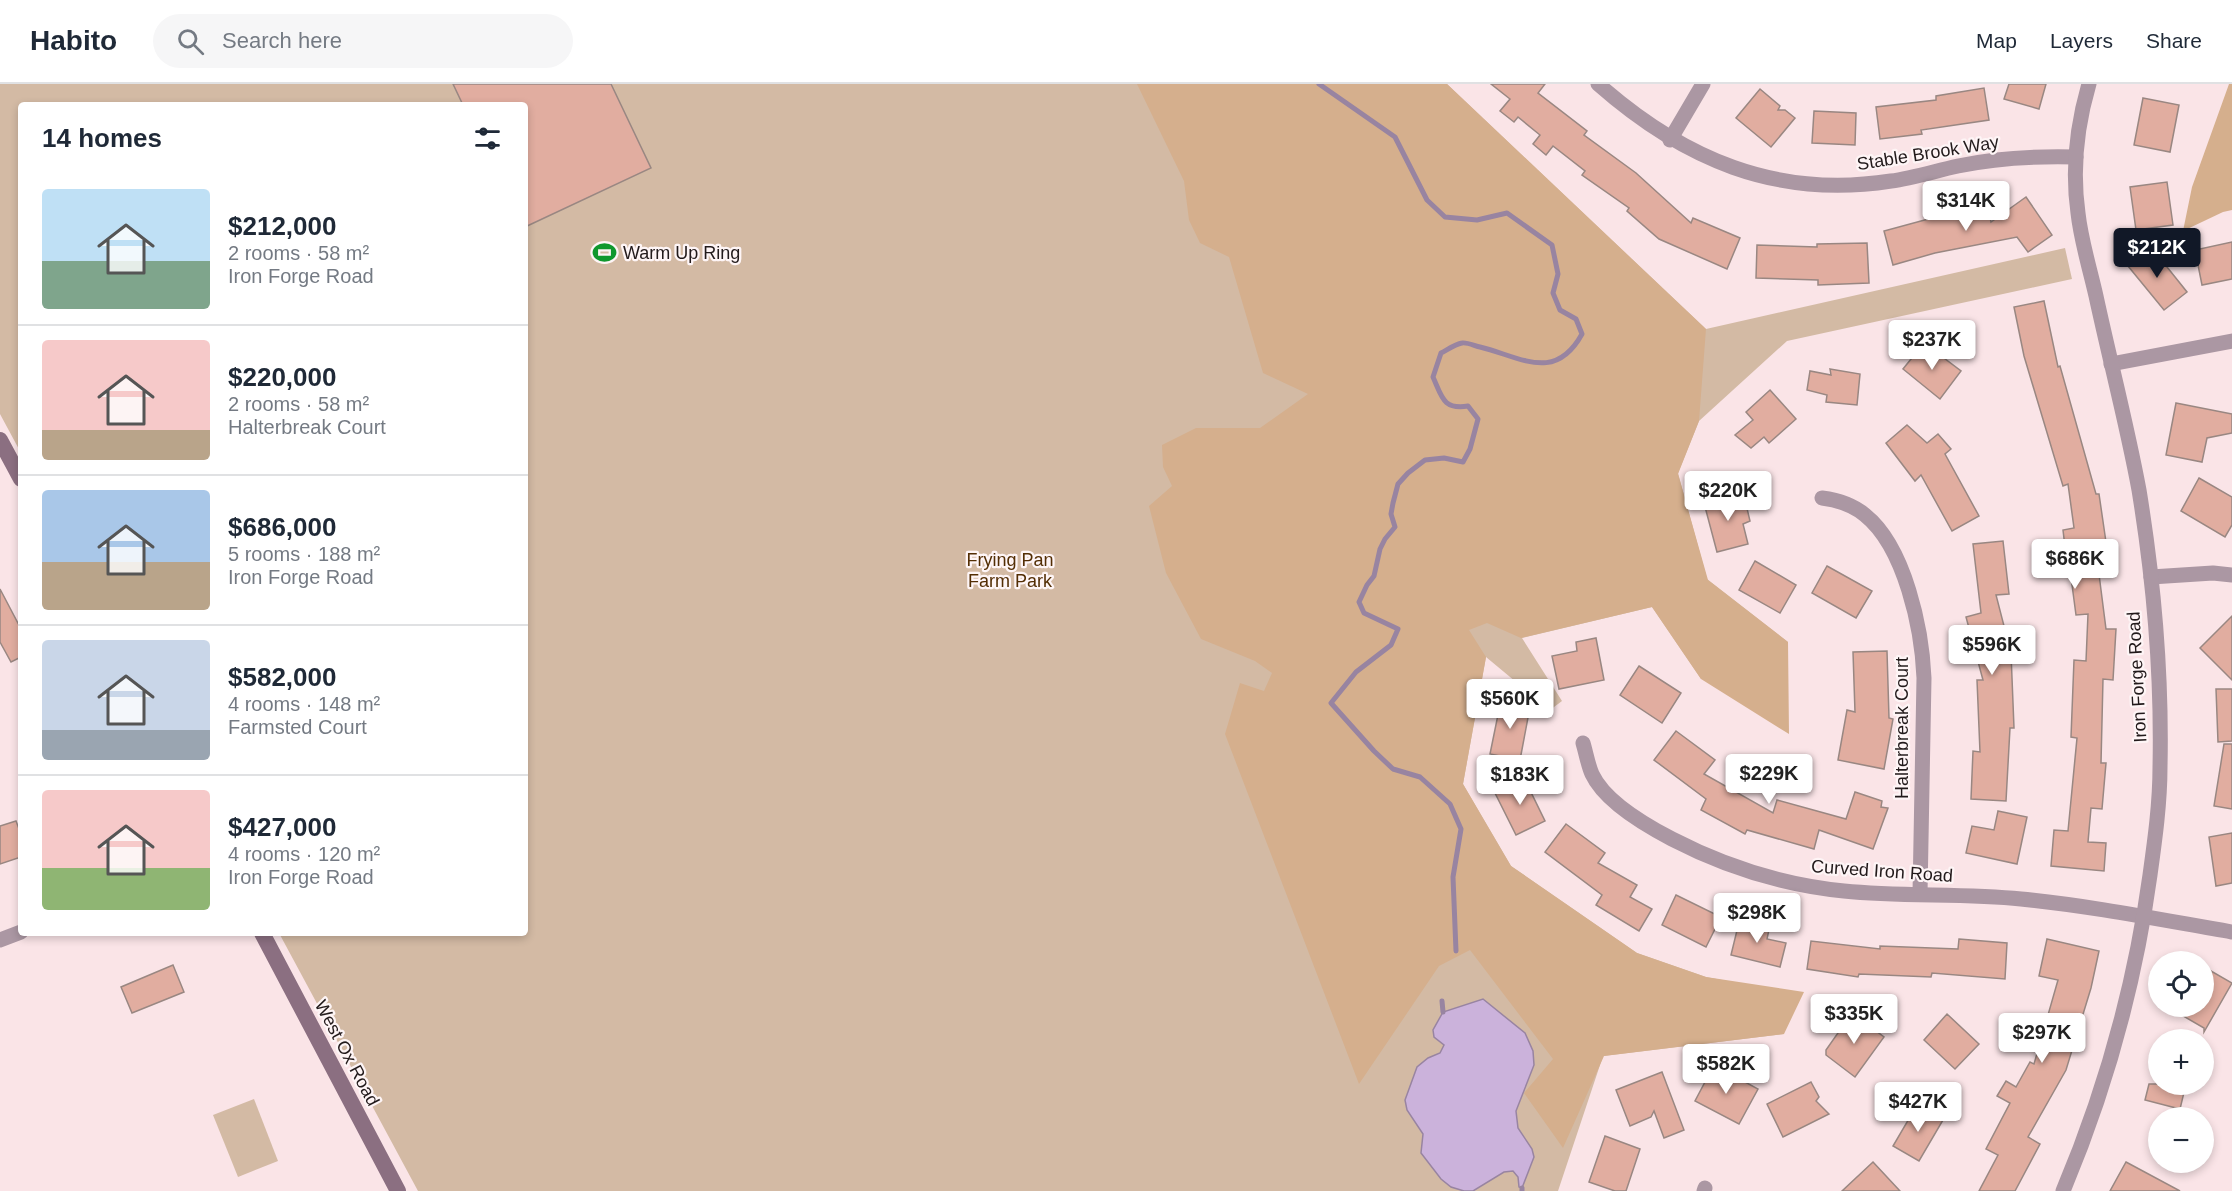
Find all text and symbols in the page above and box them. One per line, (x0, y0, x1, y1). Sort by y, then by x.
search box (153, 14, 573, 68)
text: Habito (30, 25, 117, 56)
icon: search (174, 25, 207, 58)
text: Search here (222, 28, 342, 53)
text: Map (1976, 29, 2017, 52)
text: Layers (2050, 29, 2113, 52)
text: Share (2146, 29, 2202, 52)
icon: filters (471, 122, 504, 155)
text: 14 homes (42, 123, 162, 153)
street label: Stable Brook Way (1856, 132, 2000, 174)
pin: $314K (1924, 181, 2008, 232)
text: $314K (1937, 189, 1995, 211)
text: $212,000 (228, 211, 336, 241)
icon: home (90, 213, 162, 285)
pin: $212K (2115, 228, 2199, 279)
text: $212K (2128, 236, 2186, 258)
sports icon: Warm Up Ring (592, 240, 618, 266)
text: 2 rooms · 58 m² (228, 242, 369, 264)
place label: Warm Up Ring (623, 243, 740, 263)
text: Iron Forge Road (228, 265, 374, 287)
pin: $237K (1890, 320, 1974, 371)
text: $237K (1903, 328, 1961, 350)
text: $220,000 (228, 362, 336, 392)
icon: home (90, 364, 162, 436)
text: 2 rooms · 58 m² (228, 393, 369, 415)
text: Halterbreak Court (228, 416, 386, 438)
pin: $220K (1686, 471, 1770, 522)
text: $220K (1699, 479, 1757, 501)
text: $686,000 (228, 512, 336, 542)
icon: home (90, 514, 162, 586)
pin: $686K (2033, 539, 2117, 590)
text: 5 rooms · 188 m² (228, 543, 380, 565)
text: $686K (2046, 547, 2104, 569)
park label: Frying Pan Farm Park (966, 550, 1054, 591)
text: Iron Forge Road (228, 566, 374, 588)
street label: Iron Forge Road (2124, 611, 2150, 743)
pin: $596K (1950, 625, 2034, 676)
text: $596K (1963, 633, 2021, 655)
street label: Halterbreak Court (1892, 657, 1912, 799)
text: $582,000 (228, 662, 336, 692)
icon: home (90, 664, 162, 736)
pin: $560K (1468, 679, 1552, 730)
text: $560K (1481, 687, 1539, 709)
text: 4 rooms · 148 m² (228, 693, 380, 715)
text: Farmsted Court (228, 716, 367, 738)
pin: $229K (1727, 754, 1811, 805)
pin: $183K (1478, 755, 1562, 806)
text: $229K (1740, 762, 1798, 784)
text: $183K (1491, 763, 1549, 785)
text: $427,000 (228, 812, 336, 842)
icon: home (90, 814, 162, 886)
text: 4 rooms · 120 m² (228, 843, 380, 865)
street label: Curved Iron Road (1810, 856, 1954, 886)
text: Iron Forge Road (228, 866, 374, 888)
pin: $298K (1715, 893, 1799, 944)
text: $298K (1728, 901, 1786, 923)
map controls (2148, 951, 2214, 1173)
button: locate (2148, 951, 2214, 1017)
pin: $335K (1812, 994, 1896, 1045)
street label: West Ox Road (311, 997, 383, 1109)
text: $335K (1825, 1002, 1883, 1024)
pin: $297K (2000, 1013, 2084, 1064)
text: $297K (2013, 1021, 2071, 1043)
button: + (2148, 1029, 2214, 1095)
pin: $582K (1684, 1044, 1768, 1095)
text: $582K (1697, 1052, 1755, 1074)
pin: $427K (1876, 1082, 1960, 1133)
text: $427K (1889, 1090, 1947, 1112)
button: − (2148, 1107, 2214, 1173)

